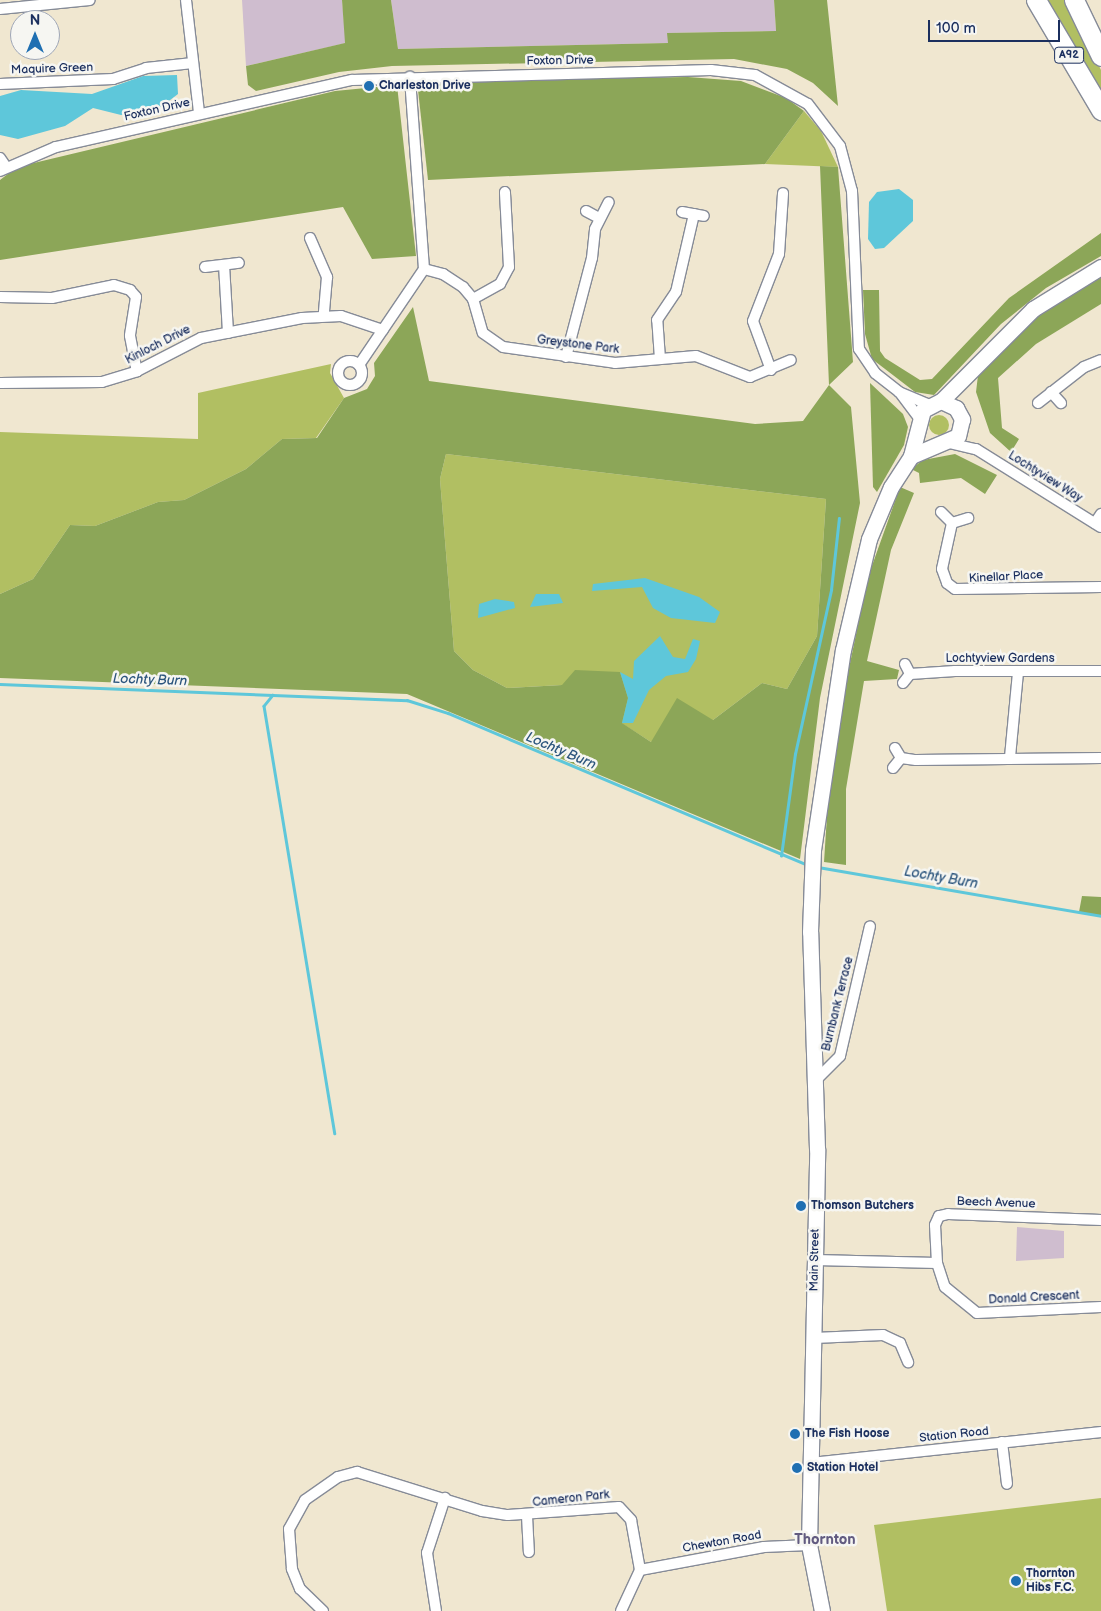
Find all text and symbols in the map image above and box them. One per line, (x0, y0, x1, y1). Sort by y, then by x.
north arrow (10, 10, 60, 60)
scale bar (931, 10, 1064, 42)
text: N (30, 12, 40, 29)
text: 100 m (936, 19, 976, 38)
road number: A92 (1054, 46, 1084, 64)
street label: Foxton Drive (526, 53, 594, 69)
street label: Maquire Green (11, 60, 93, 78)
place label: Charleston Drive (379, 79, 471, 93)
marker: Charleston Drive (363, 80, 375, 92)
street label: Foxton Drive (123, 95, 191, 125)
street label: Kinloch Drive (123, 322, 193, 368)
street label: Greystone Park (536, 333, 620, 357)
street label: Lochtyview Way (1005, 448, 1085, 506)
street label: Kinellar Place (968, 568, 1044, 586)
street label: Lochtyview Gardens (945, 652, 1055, 666)
water label: Lochty Burn (112, 670, 188, 690)
water label: Lochty Burn (523, 729, 599, 773)
water label: Lochty Burn (902, 863, 980, 893)
street label: Burnbank Terrace (819, 955, 857, 1053)
street label: Beech Avenue (956, 1194, 1036, 1212)
place label: Thomson Butchers (811, 1199, 914, 1213)
marker: Thomson Butchers (795, 1200, 807, 1212)
street label: Main Street (807, 1228, 823, 1292)
street label: Donald Crescent (988, 1288, 1080, 1308)
street label: Station Road (919, 1424, 989, 1446)
place label: The Fish Hoose (805, 1427, 889, 1441)
marker: The Fish Hoose (789, 1428, 801, 1440)
place label: Station Hotel (807, 1461, 878, 1475)
marker: Station Hotel (791, 1462, 803, 1474)
street label: Cameron Park (532, 1488, 610, 1510)
street label: Chewton Road (682, 1528, 762, 1556)
district label: Thornton (794, 1531, 856, 1549)
place label: Thornton Hibs F.C. (1026, 1567, 1075, 1595)
marker: Thornton Hibs F.C. (1010, 1575, 1022, 1587)

